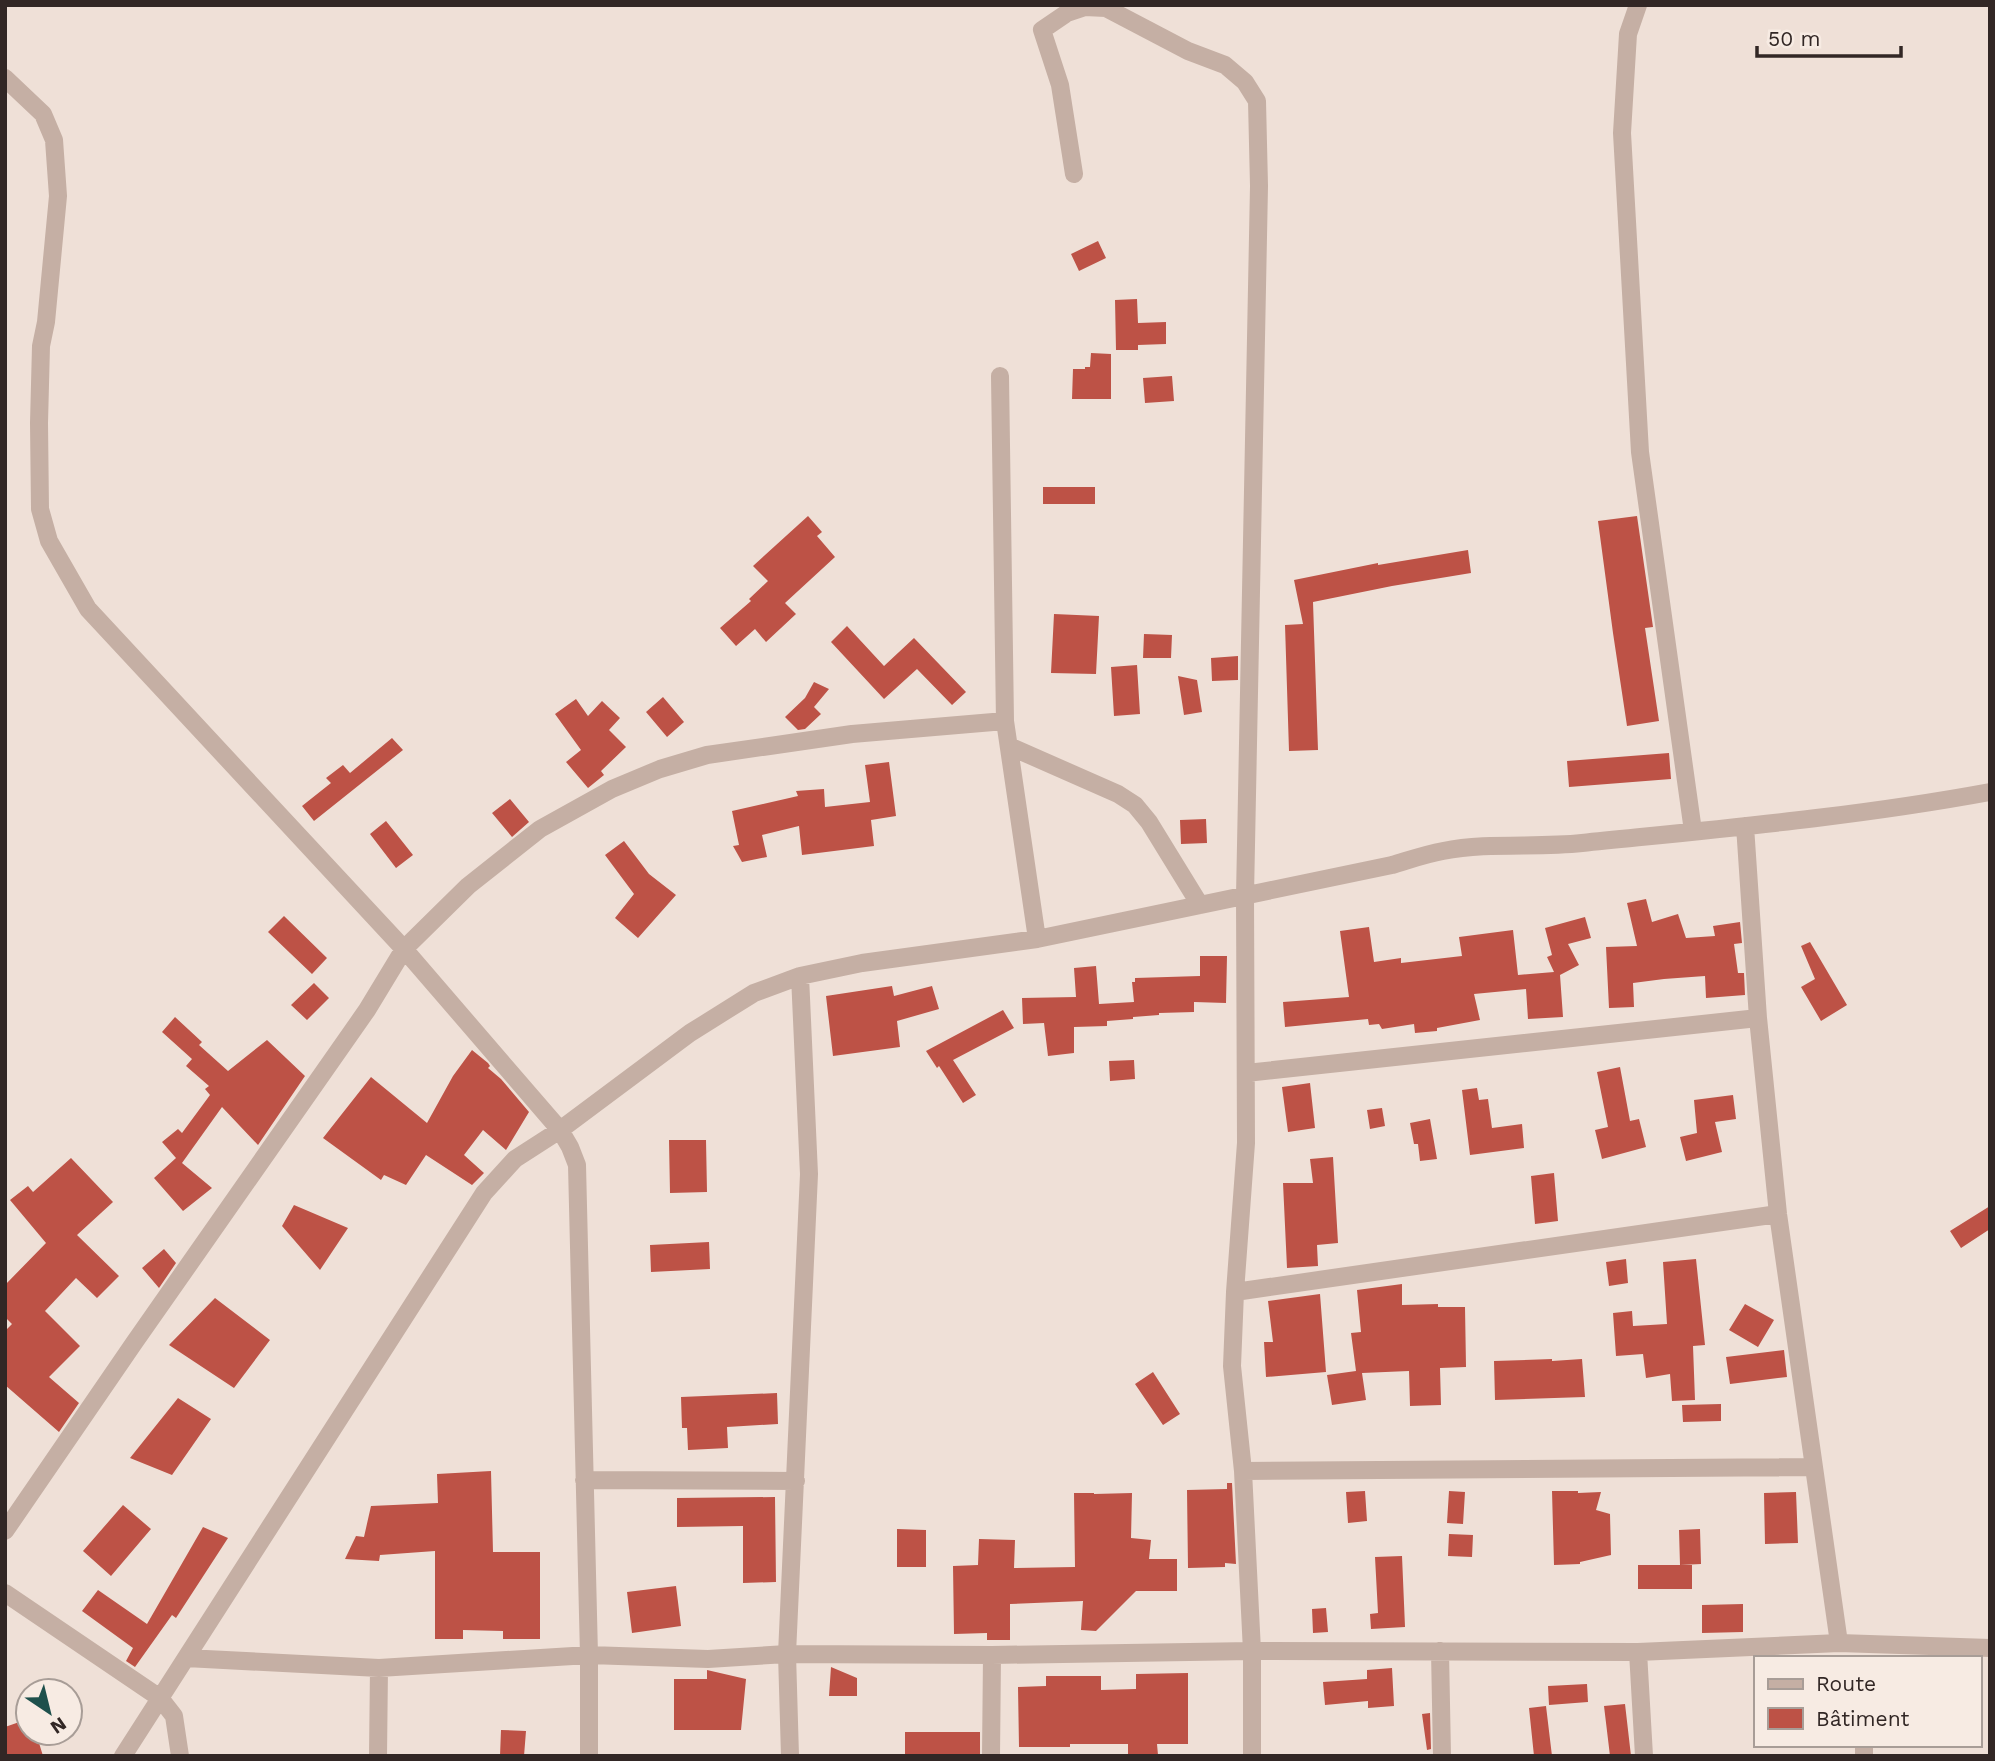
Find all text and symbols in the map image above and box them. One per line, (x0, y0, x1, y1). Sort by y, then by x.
scale bar (1757, 14, 1900, 58)
text: 50 m (1768, 26, 1820, 51)
legend (1754, 1656, 1981, 1747)
text: Route (1816, 1671, 1876, 1696)
north arrow (14, 1677, 84, 1747)
text: Bâtiment (1816, 1706, 1910, 1731)
text: N (46, 1712, 71, 1739)

